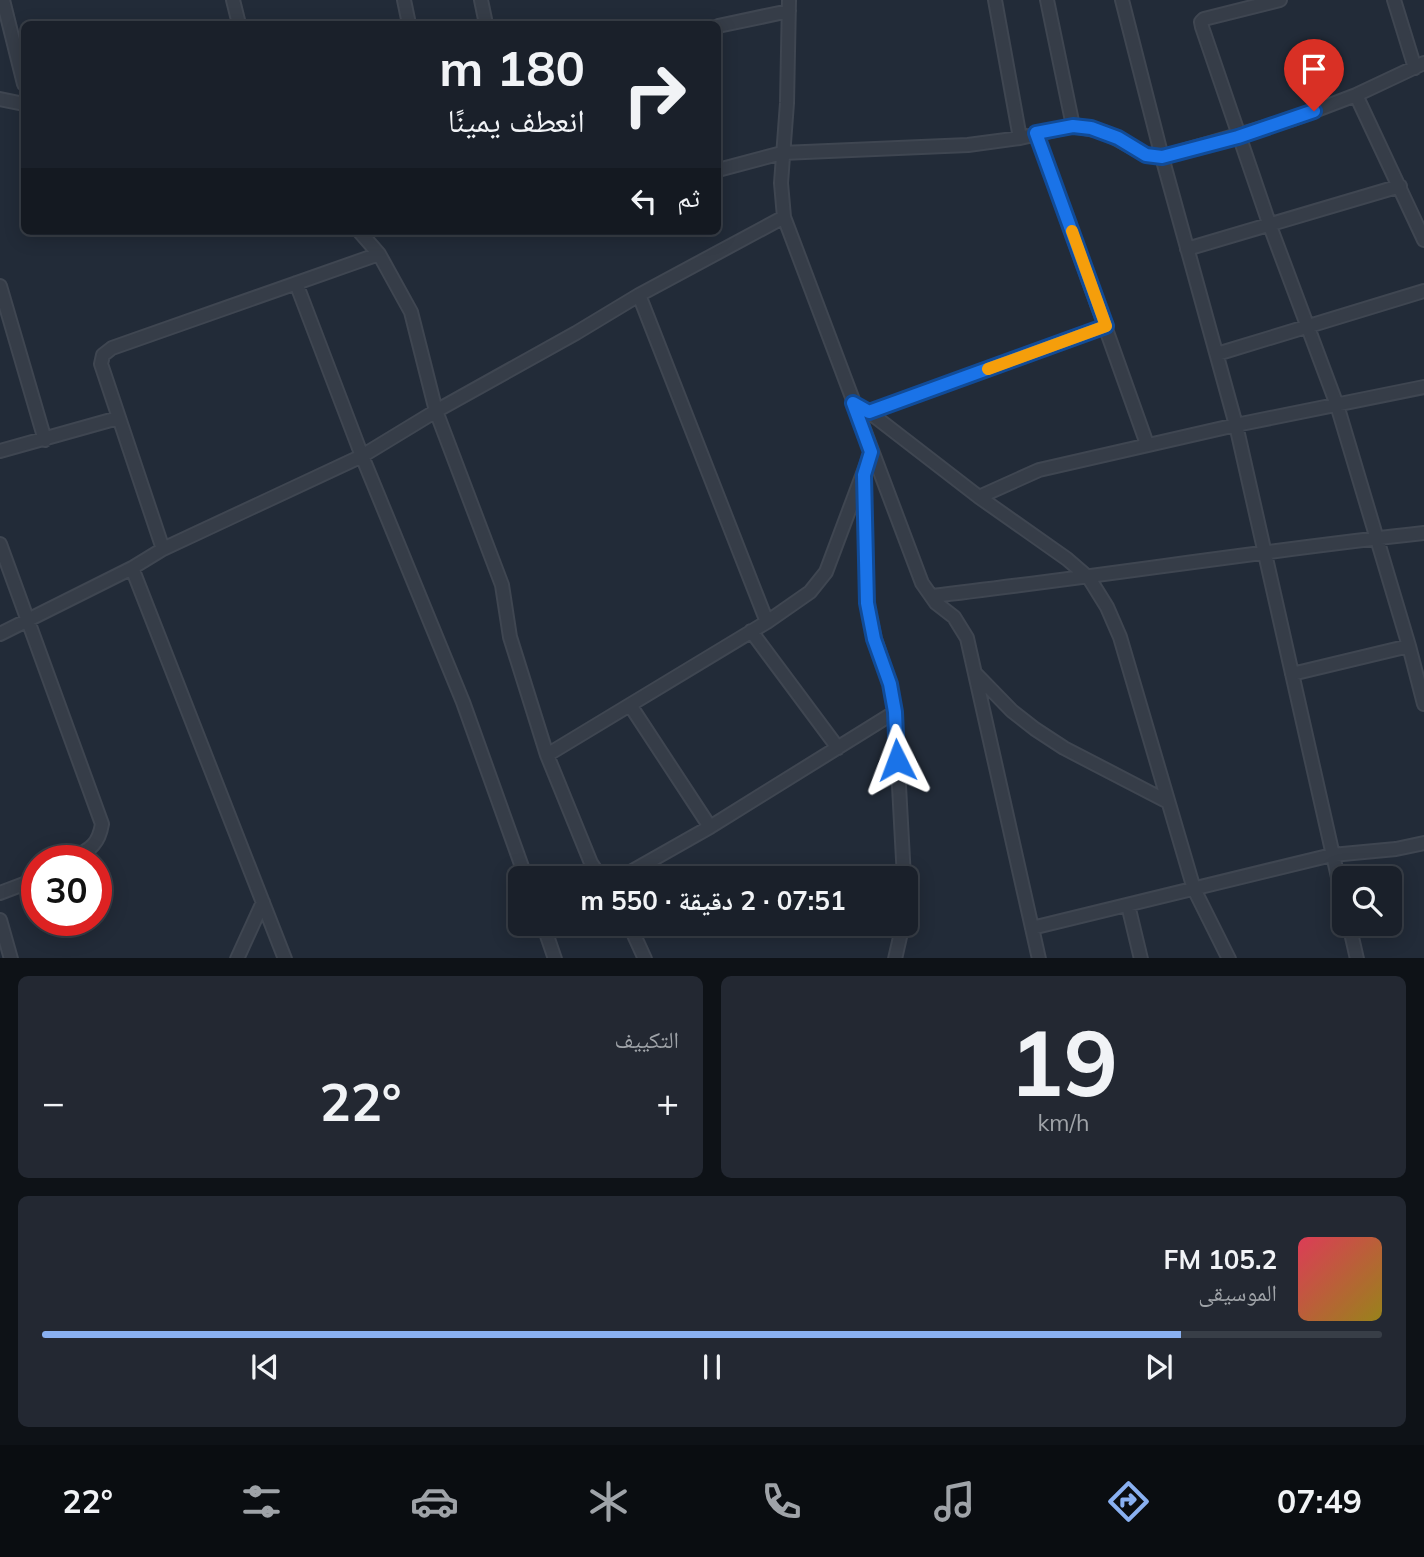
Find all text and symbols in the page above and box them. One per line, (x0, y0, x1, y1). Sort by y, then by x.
text: 180 m (439, 37, 585, 98)
pin (1284, 39, 1344, 111)
icon: right (609, 49, 700, 140)
icon: arrive (1295, 50, 1333, 88)
text: انعطف يمينًا (448, 100, 585, 140)
text: ثم (677, 181, 700, 214)
icon: left (625, 182, 663, 220)
position arrow (860, 723, 934, 797)
speed limit sign: 30 (21, 845, 112, 936)
map controls (1332, 866, 1402, 936)
button: search (1332, 866, 1402, 936)
text: 07:51 · 2 دقيقة · 550 m (580, 884, 846, 917)
text: 19 (1009, 1005, 1118, 1119)
text: التكييف (614, 1025, 679, 1054)
text: 22° (319, 1069, 402, 1134)
text: − (42, 1078, 65, 1126)
text: + (656, 1078, 679, 1126)
text: km/h (1037, 1108, 1090, 1137)
text: 105.2 FM (1164, 1243, 1277, 1276)
text: الموسيقى (1198, 1278, 1277, 1307)
icon: previous (246, 1348, 284, 1386)
icon: pause (693, 1348, 731, 1386)
icon: next (1140, 1348, 1178, 1386)
icon: filters (237, 1477, 286, 1526)
icon: car (410, 1477, 459, 1526)
icon: climate (584, 1477, 633, 1526)
icon: phone (757, 1477, 806, 1526)
icon: music (930, 1477, 979, 1526)
icon: directions (1104, 1477, 1153, 1526)
text: 22° (62, 1481, 113, 1521)
text: 07:49 (1277, 1481, 1362, 1521)

